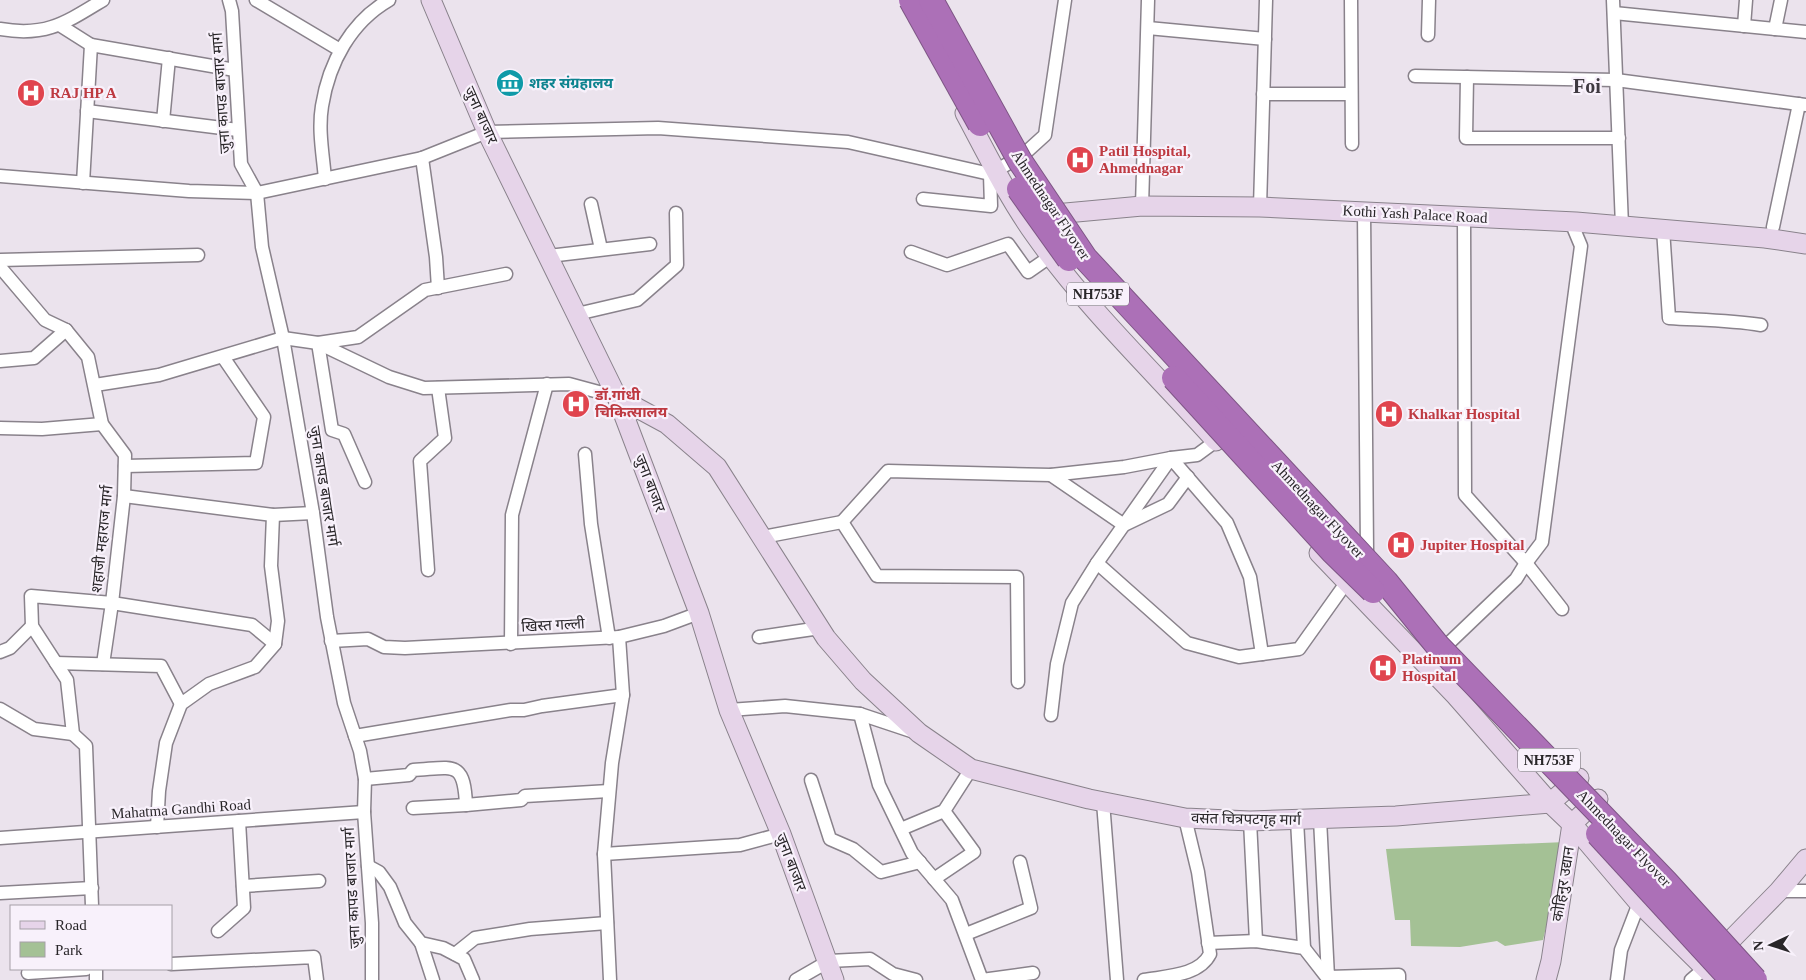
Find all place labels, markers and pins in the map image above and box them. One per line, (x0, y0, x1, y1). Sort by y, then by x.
museum icon: शहर संग्रहालय (495, 68, 525, 98)
place label: शहर संग्रहालय (529, 75, 614, 91)
hospital icon: RAJ HP A (16, 78, 46, 108)
place label: RAJ HP A (50, 85, 117, 101)
place label: Patil Hospital, Ahmednagar (1099, 143, 1191, 176)
hospital icon: Patil Hospital, Ahmednagar (1065, 145, 1095, 175)
place label: डॉ.गांधी चिकित्सालय (594, 387, 668, 420)
hospital icon: डॉ.गांधी चिकित्सालय (561, 389, 591, 419)
hospital icon: Khalkar Hospital (1374, 399, 1404, 429)
place label: Khalkar Hospital (1408, 406, 1520, 422)
hospital icon: Jupiter Hospital (1386, 530, 1416, 560)
place label: Jupiter Hospital (1420, 537, 1524, 553)
place label: Platinum Hospital (1402, 651, 1462, 684)
hospital icon: Platinum Hospital (1368, 653, 1398, 683)

